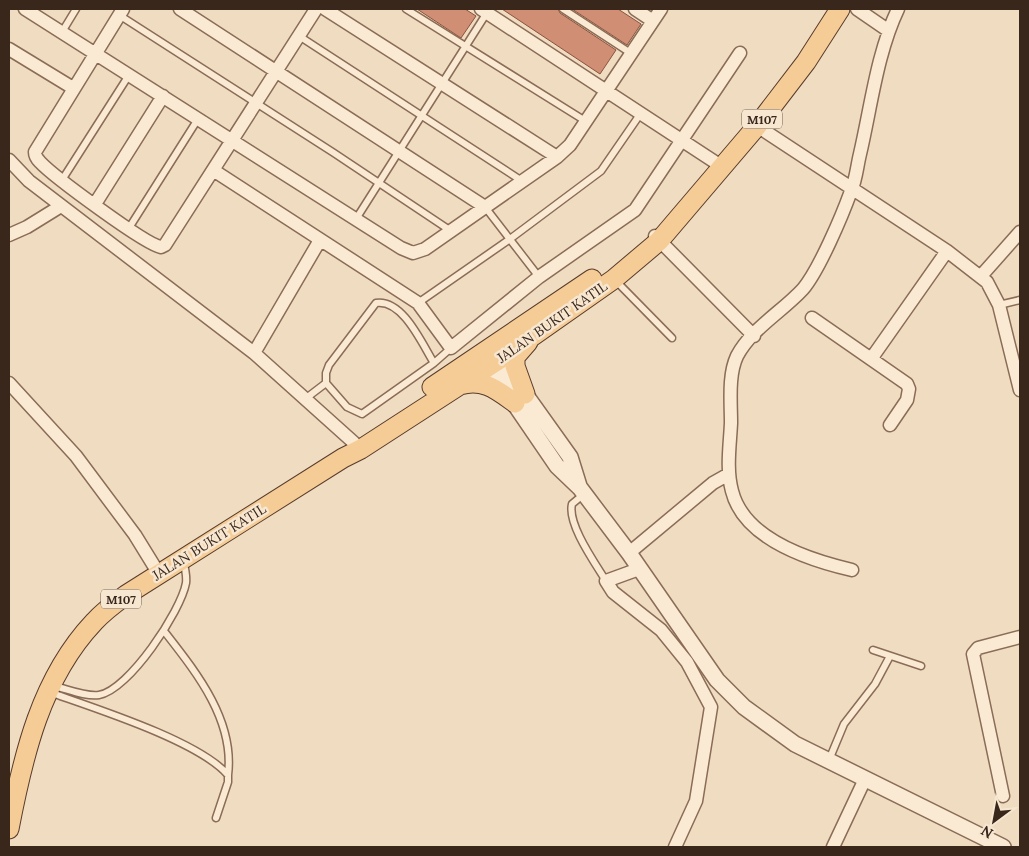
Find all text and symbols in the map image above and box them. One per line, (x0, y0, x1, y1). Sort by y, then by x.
road number: M107 (742, 110, 782, 128)
street label: JALAN BUKIT KATIL (492, 277, 611, 367)
street label: JALAN BUKIT KATIL (148, 500, 269, 585)
road number: M107 (101, 590, 141, 608)
north arrow (969, 796, 1019, 846)
text: N (978, 821, 996, 843)

